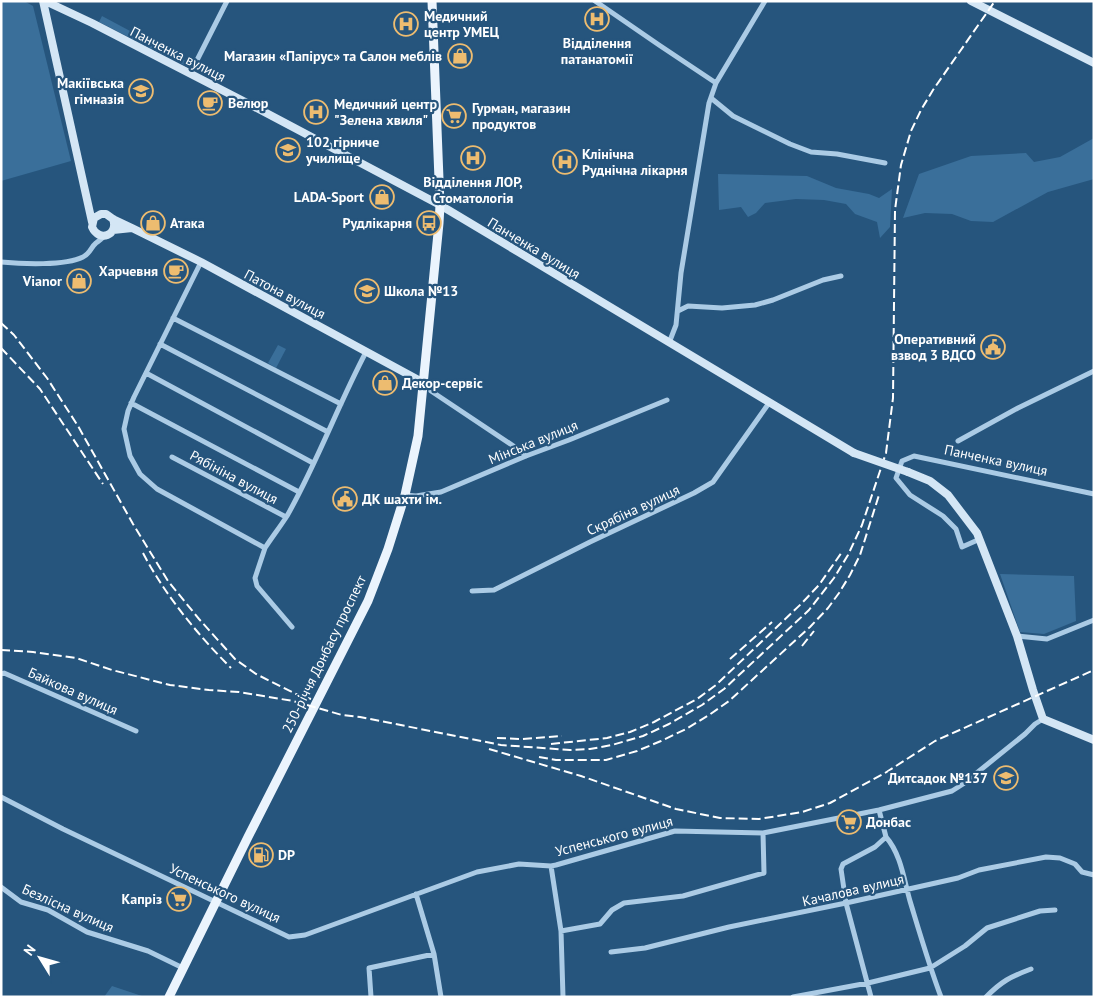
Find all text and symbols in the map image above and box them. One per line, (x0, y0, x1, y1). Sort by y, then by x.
hospital icon: Відділення патанатомії (584, 6, 610, 32)
place label: Медичний центр УМЕЦ (424, 7, 499, 41)
hospital icon: Медичний центр УМЕЦ (393, 11, 419, 37)
street label: Панченка вулиця (127, 22, 229, 86)
place label: Відділення патанатомії (561, 34, 634, 68)
shop icon: Магазин «Папірус» та Салон меблів (447, 43, 473, 69)
place label: Магазин «Папірус» та Салон меблів (224, 47, 442, 65)
place label: Макіївська гімназія (57, 74, 124, 108)
school or university icon: Макіївська гімназія (128, 78, 154, 104)
cafe icon: Велюр (197, 90, 223, 116)
place label: Велюр (228, 94, 269, 112)
place label: Медичний центр "Зелена хвиля" (334, 95, 437, 129)
hospital icon: Медичний центр "Зелена хвиля" (303, 99, 329, 125)
place label: Гурман, магазин продуктов (472, 99, 571, 133)
supermarket icon: Гурман, магазин продуктов (441, 103, 467, 129)
place label: 102 гірниче училище (305, 133, 379, 167)
school or university icon: 102 гірниче училище (275, 137, 301, 163)
hospital icon: Відділення ЛОР, Стоматологія (460, 145, 486, 171)
place label: Клінічна Руднічна лікарня (582, 145, 688, 179)
hospital icon: Клінічна Руднічна лікарня (552, 149, 578, 175)
place label: Відділення ЛОР, Стоматологія (423, 173, 523, 207)
shop icon: LADA-Sport (369, 184, 395, 210)
place label: LADA-Sport (294, 188, 364, 206)
shop icon: Атака (140, 210, 166, 236)
bus stop icon: Рудлікарня (416, 210, 442, 236)
street label: Панченка вулиця (484, 213, 584, 283)
place label: Атака (170, 214, 205, 232)
place label: Рудлікарня (342, 214, 412, 232)
cafe icon: Харчевня (163, 258, 189, 284)
place label: Харчевня (99, 262, 158, 280)
street label: Патона вулиця (241, 265, 329, 323)
shop icon: Vianor (66, 268, 92, 294)
place label: Vianor (22, 272, 62, 290)
school or university icon: Школа №13 (354, 278, 380, 304)
place label: Школа №13 (384, 282, 458, 300)
place label: Оперативний взвод 3 ВДСО (891, 330, 976, 364)
public building icon: Оперативний взвод 3 ВДСО (980, 334, 1006, 360)
shop icon: Декор-сервіс (372, 370, 398, 396)
place label: Декор-сервіс (402, 374, 483, 392)
street label: Мінська вулиця (486, 416, 580, 468)
street label: Панченка вулиця (943, 440, 1049, 480)
street label: Рябініна вулиця (187, 446, 281, 508)
street label: Скрябіна вулиця (584, 481, 682, 539)
public building icon: ДК шахти ім. (332, 486, 358, 512)
place label: ДК шахти ім. (362, 490, 442, 508)
street label: 250-річчя Донбасу проспект (278, 572, 370, 736)
street label: Байкова вулиця (25, 663, 121, 719)
school or university icon: Дитсадок №137 (993, 765, 1019, 791)
place label: Дитсадок №137 (888, 769, 988, 787)
supermarket icon: Донбас (836, 809, 862, 835)
street label: Успенського вулиця (553, 812, 675, 860)
place label: Донбас (866, 813, 911, 831)
fuel station icon: DP (248, 842, 274, 868)
place label: DP (278, 846, 295, 864)
street label: Успенського вулиця (167, 859, 283, 927)
street label: Качалова вулиця (800, 870, 906, 910)
street label: Безлісна вулиця (19, 880, 117, 936)
supermarket icon: Капріз (166, 886, 192, 912)
place label: Капріз (122, 890, 162, 908)
north arrow (15, 933, 65, 983)
text: N (20, 941, 40, 959)

